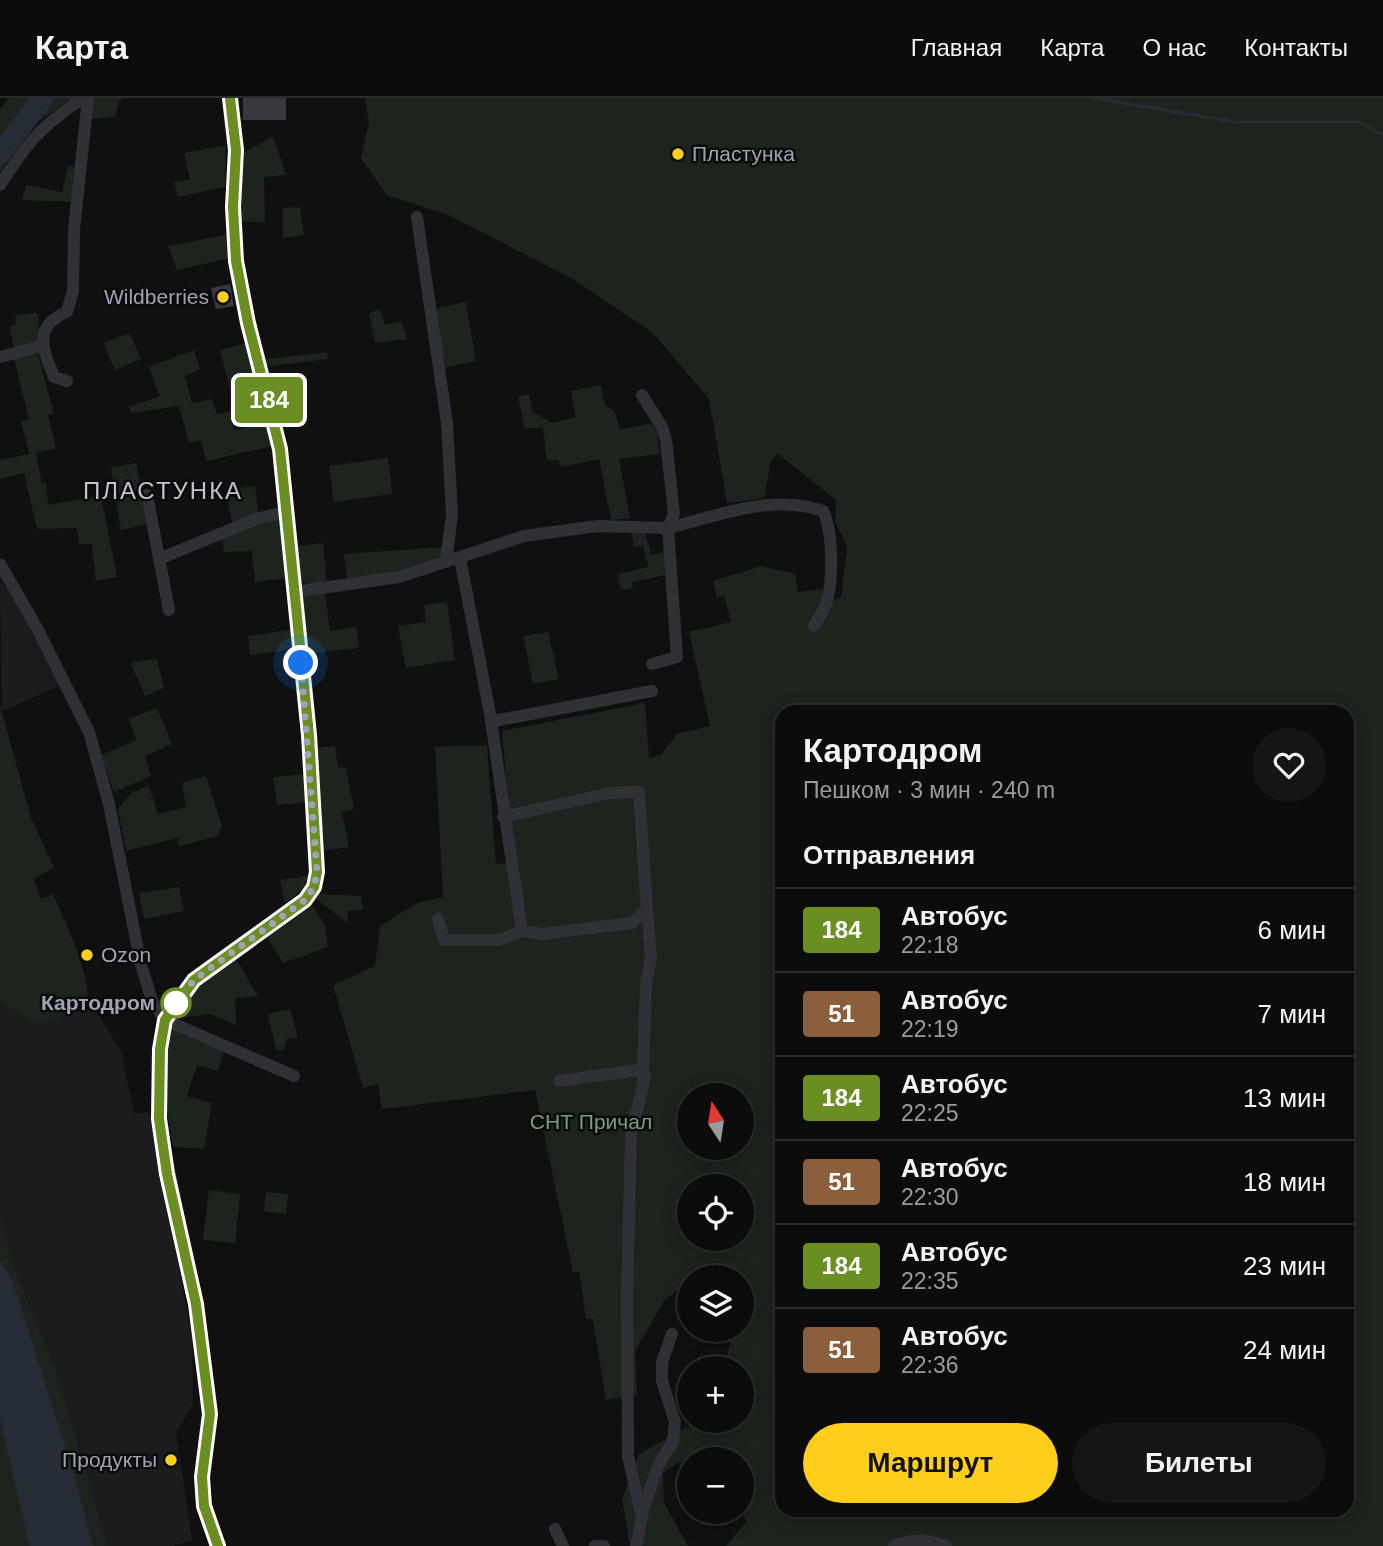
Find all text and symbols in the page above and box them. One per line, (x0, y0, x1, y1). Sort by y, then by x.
text: Карта (35, 29, 128, 66)
text: Главная (911, 34, 1002, 61)
text: Карта (1040, 34, 1104, 61)
text: О нас (1142, 34, 1206, 61)
text: Контакты (1244, 34, 1348, 61)
place label: Пластунка (692, 142, 795, 165)
marker: Пластунка (670, 146, 686, 162)
place label: Wildberries (104, 285, 209, 308)
marker: Wildberries (215, 289, 231, 305)
line badge: 184 (229, 377, 309, 423)
text: 184 (249, 386, 289, 413)
district label: ПЛАСТУНКА (83, 477, 243, 504)
your location (283, 645, 318, 680)
button: heart (1252, 728, 1326, 802)
text: Картодром (803, 732, 982, 769)
text: Пешком · 3 мин · 240 m (803, 777, 1055, 803)
text: Отправления (803, 840, 975, 870)
text: Автобус (901, 901, 1008, 931)
text: 6 мин (1258, 915, 1326, 945)
text: 184 (821, 916, 862, 943)
text: 22:18 (901, 932, 959, 958)
place label: Ozon (101, 943, 151, 966)
marker: Ozon (79, 947, 95, 963)
text: Автобус (901, 985, 1008, 1015)
marker: Картодром (161, 988, 191, 1018)
place label: Картодром (41, 991, 155, 1014)
text: 7 мин (1258, 999, 1326, 1029)
text: 51 (828, 1000, 855, 1027)
text: 22:19 (901, 1016, 959, 1042)
text: Автобус (901, 1069, 1008, 1099)
north arrow (677, 1083, 754, 1160)
map controls (677, 1083, 754, 1524)
text: 13 мин (1243, 1083, 1326, 1113)
text: 184 (821, 1084, 862, 1111)
text: 22:25 (901, 1100, 959, 1126)
park label: СНТ Причал (530, 1110, 652, 1133)
text: Автобус (901, 1153, 1008, 1183)
text: 18 мин (1243, 1167, 1326, 1197)
text: 51 (828, 1168, 855, 1195)
button: locate (677, 1174, 754, 1251)
text: 22:30 (901, 1184, 959, 1210)
text: Автобус (901, 1237, 1008, 1267)
text: 23 мин (1243, 1251, 1326, 1281)
text: 184 (821, 1252, 862, 1279)
button: layers (677, 1265, 754, 1342)
text: 22:35 (901, 1268, 959, 1294)
text: Автобус (901, 1321, 1008, 1351)
text: 24 мин (1243, 1335, 1326, 1365)
text: 51 (828, 1336, 855, 1363)
text: 22:36 (901, 1352, 959, 1378)
button: + (677, 1356, 754, 1433)
button: Маршрут (803, 1423, 1058, 1503)
button: Билеты (1072, 1423, 1326, 1503)
button: − (677, 1447, 754, 1524)
place label: Продукты (62, 1448, 157, 1471)
marker: Продукты (163, 1452, 179, 1468)

